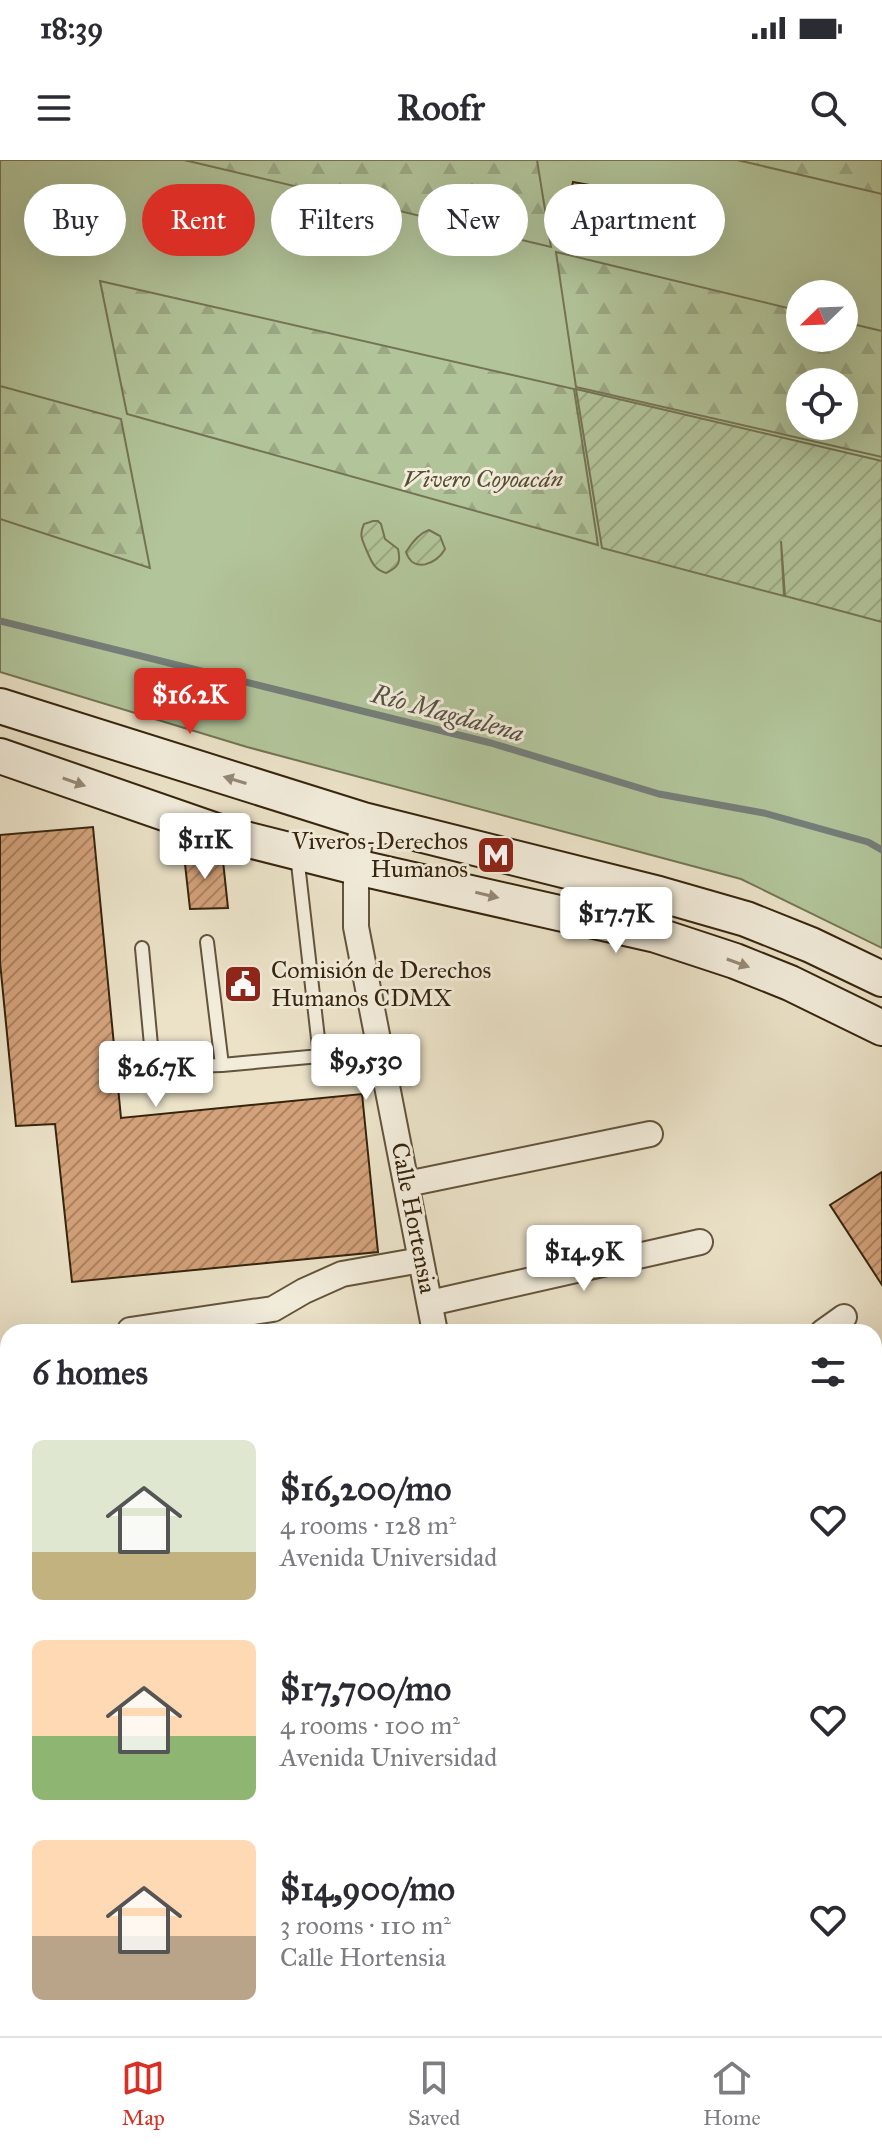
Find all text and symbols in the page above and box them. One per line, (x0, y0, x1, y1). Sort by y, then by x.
text: 18:39 (40, 10, 103, 46)
icon: menu (32, 86, 76, 130)
text: Roofr (397, 86, 485, 130)
icon: search (806, 86, 850, 130)
chip: Buy (24, 184, 126, 256)
chip: Rent (142, 184, 255, 256)
chip: Filters (271, 184, 402, 256)
chip: New (418, 184, 528, 256)
chip: Apartment (544, 184, 725, 256)
north arrow (786, 280, 858, 352)
map controls (786, 280, 858, 440)
button: locate (786, 368, 858, 440)
park label: Vivero Coyoacán (403, 464, 563, 494)
pin: $16.2K (125, 668, 255, 736)
water label: Río Magdalena (367, 677, 528, 749)
text: $16.2K (152, 678, 228, 710)
one-way arrow (222, 773, 246, 786)
one-way arrow (62, 776, 86, 789)
pin: $11K (158, 813, 252, 881)
text: $11K (178, 823, 232, 855)
place label: Viveros-Derechos Humanos (291, 826, 468, 884)
metro station icon: Viveros-Derechos Humanos (475, 834, 517, 876)
pin: $17.7K (551, 887, 681, 955)
one-way arrow (475, 889, 500, 902)
text: $17.7K (578, 897, 654, 929)
place label: Comisión de Derechos Humanos CDMX (271, 955, 491, 1013)
one-way arrow (726, 957, 750, 970)
public building icon: Comisión de Derechos Humanos CDMX (222, 963, 264, 1005)
pin: $9,530 (301, 1034, 431, 1102)
pin: $26.7K (91, 1041, 221, 1109)
text: $9,530 (329, 1044, 403, 1076)
text: $26.7K (117, 1051, 195, 1083)
street label: Calle Hortensia (385, 1140, 444, 1297)
pin: $14.9K (519, 1225, 649, 1293)
text: $14.9K (545, 1235, 623, 1267)
icon: filters (806, 1350, 850, 1394)
text: 6 homes (32, 1352, 148, 1393)
text: $16,200/mo (280, 1468, 451, 1509)
icon: home (96, 1472, 192, 1568)
icon: heart (806, 1498, 850, 1542)
text: 4 rooms · 128 m² (280, 1509, 456, 1541)
text: Avenida Universidad (280, 1541, 497, 1573)
text: $17,700/mo (280, 1668, 451, 1709)
icon: home (96, 1672, 192, 1768)
icon: heart (806, 1698, 850, 1742)
text: 4 rooms · 100 m² (280, 1709, 460, 1741)
text: Avenida Universidad (280, 1741, 497, 1773)
text: $14,900/mo (280, 1868, 455, 1909)
icon: home (96, 1872, 192, 1968)
icon: heart (806, 1898, 850, 1942)
text: 3 rooms · 110 m² (280, 1909, 451, 1941)
text: Calle Hortensia (280, 1941, 446, 1973)
tab: Map (121, 2056, 165, 2131)
tab: Saved (408, 2056, 460, 2131)
tab: Home (703, 2056, 761, 2131)

